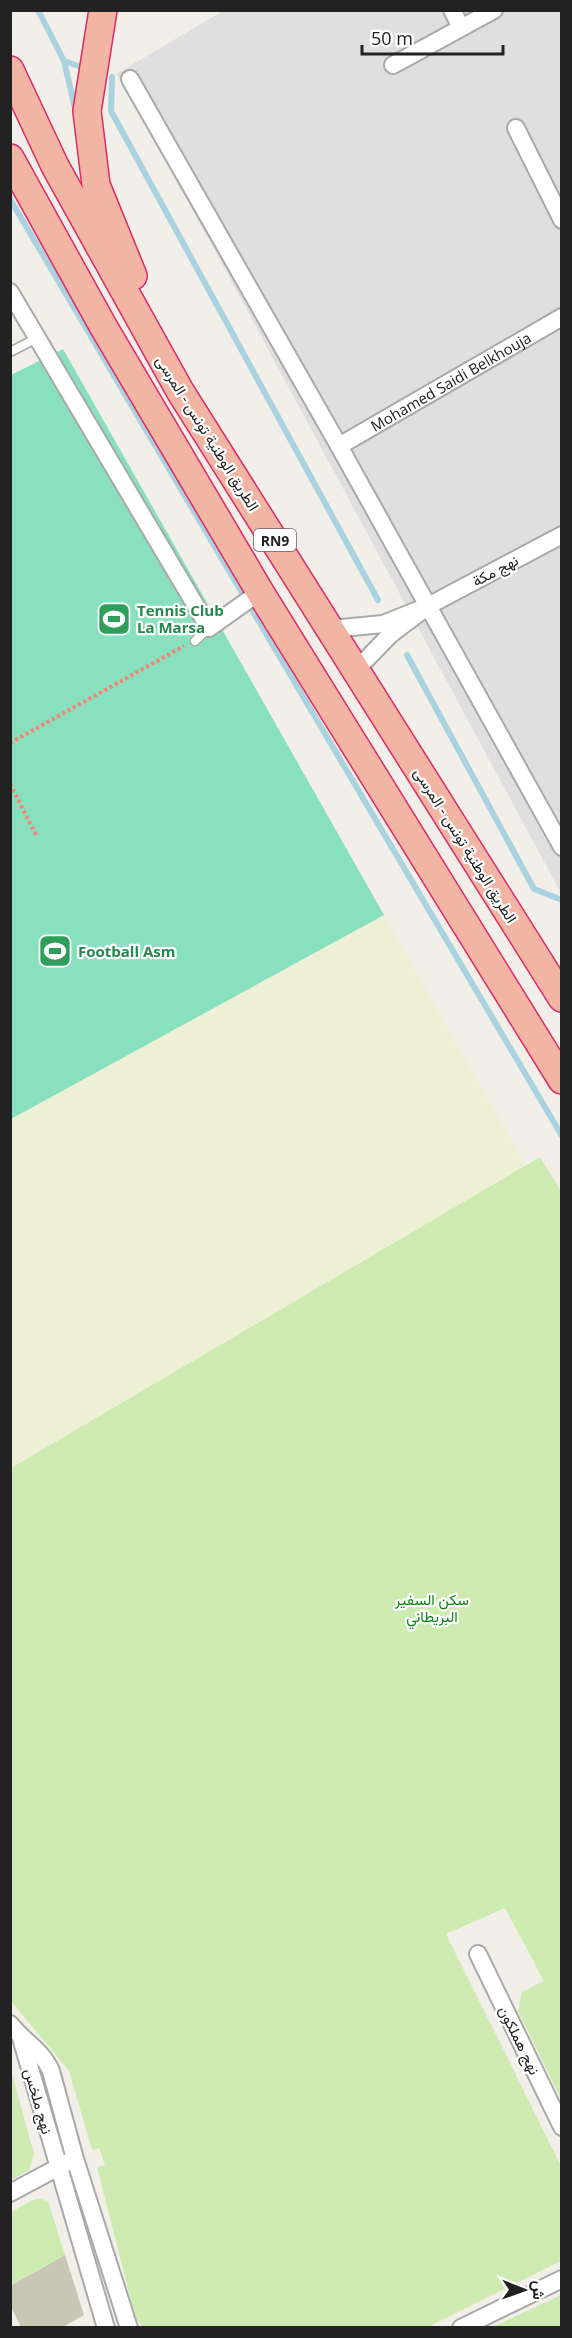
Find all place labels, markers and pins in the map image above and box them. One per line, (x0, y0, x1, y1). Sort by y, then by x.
place label: Tennis Club La Marsa (137, 600, 224, 637)
sports icon: Tennis Club La Marsa (96, 601, 132, 637)
sports icon: Football Asm (37, 933, 73, 969)
place label: Football Asm (78, 941, 175, 961)

